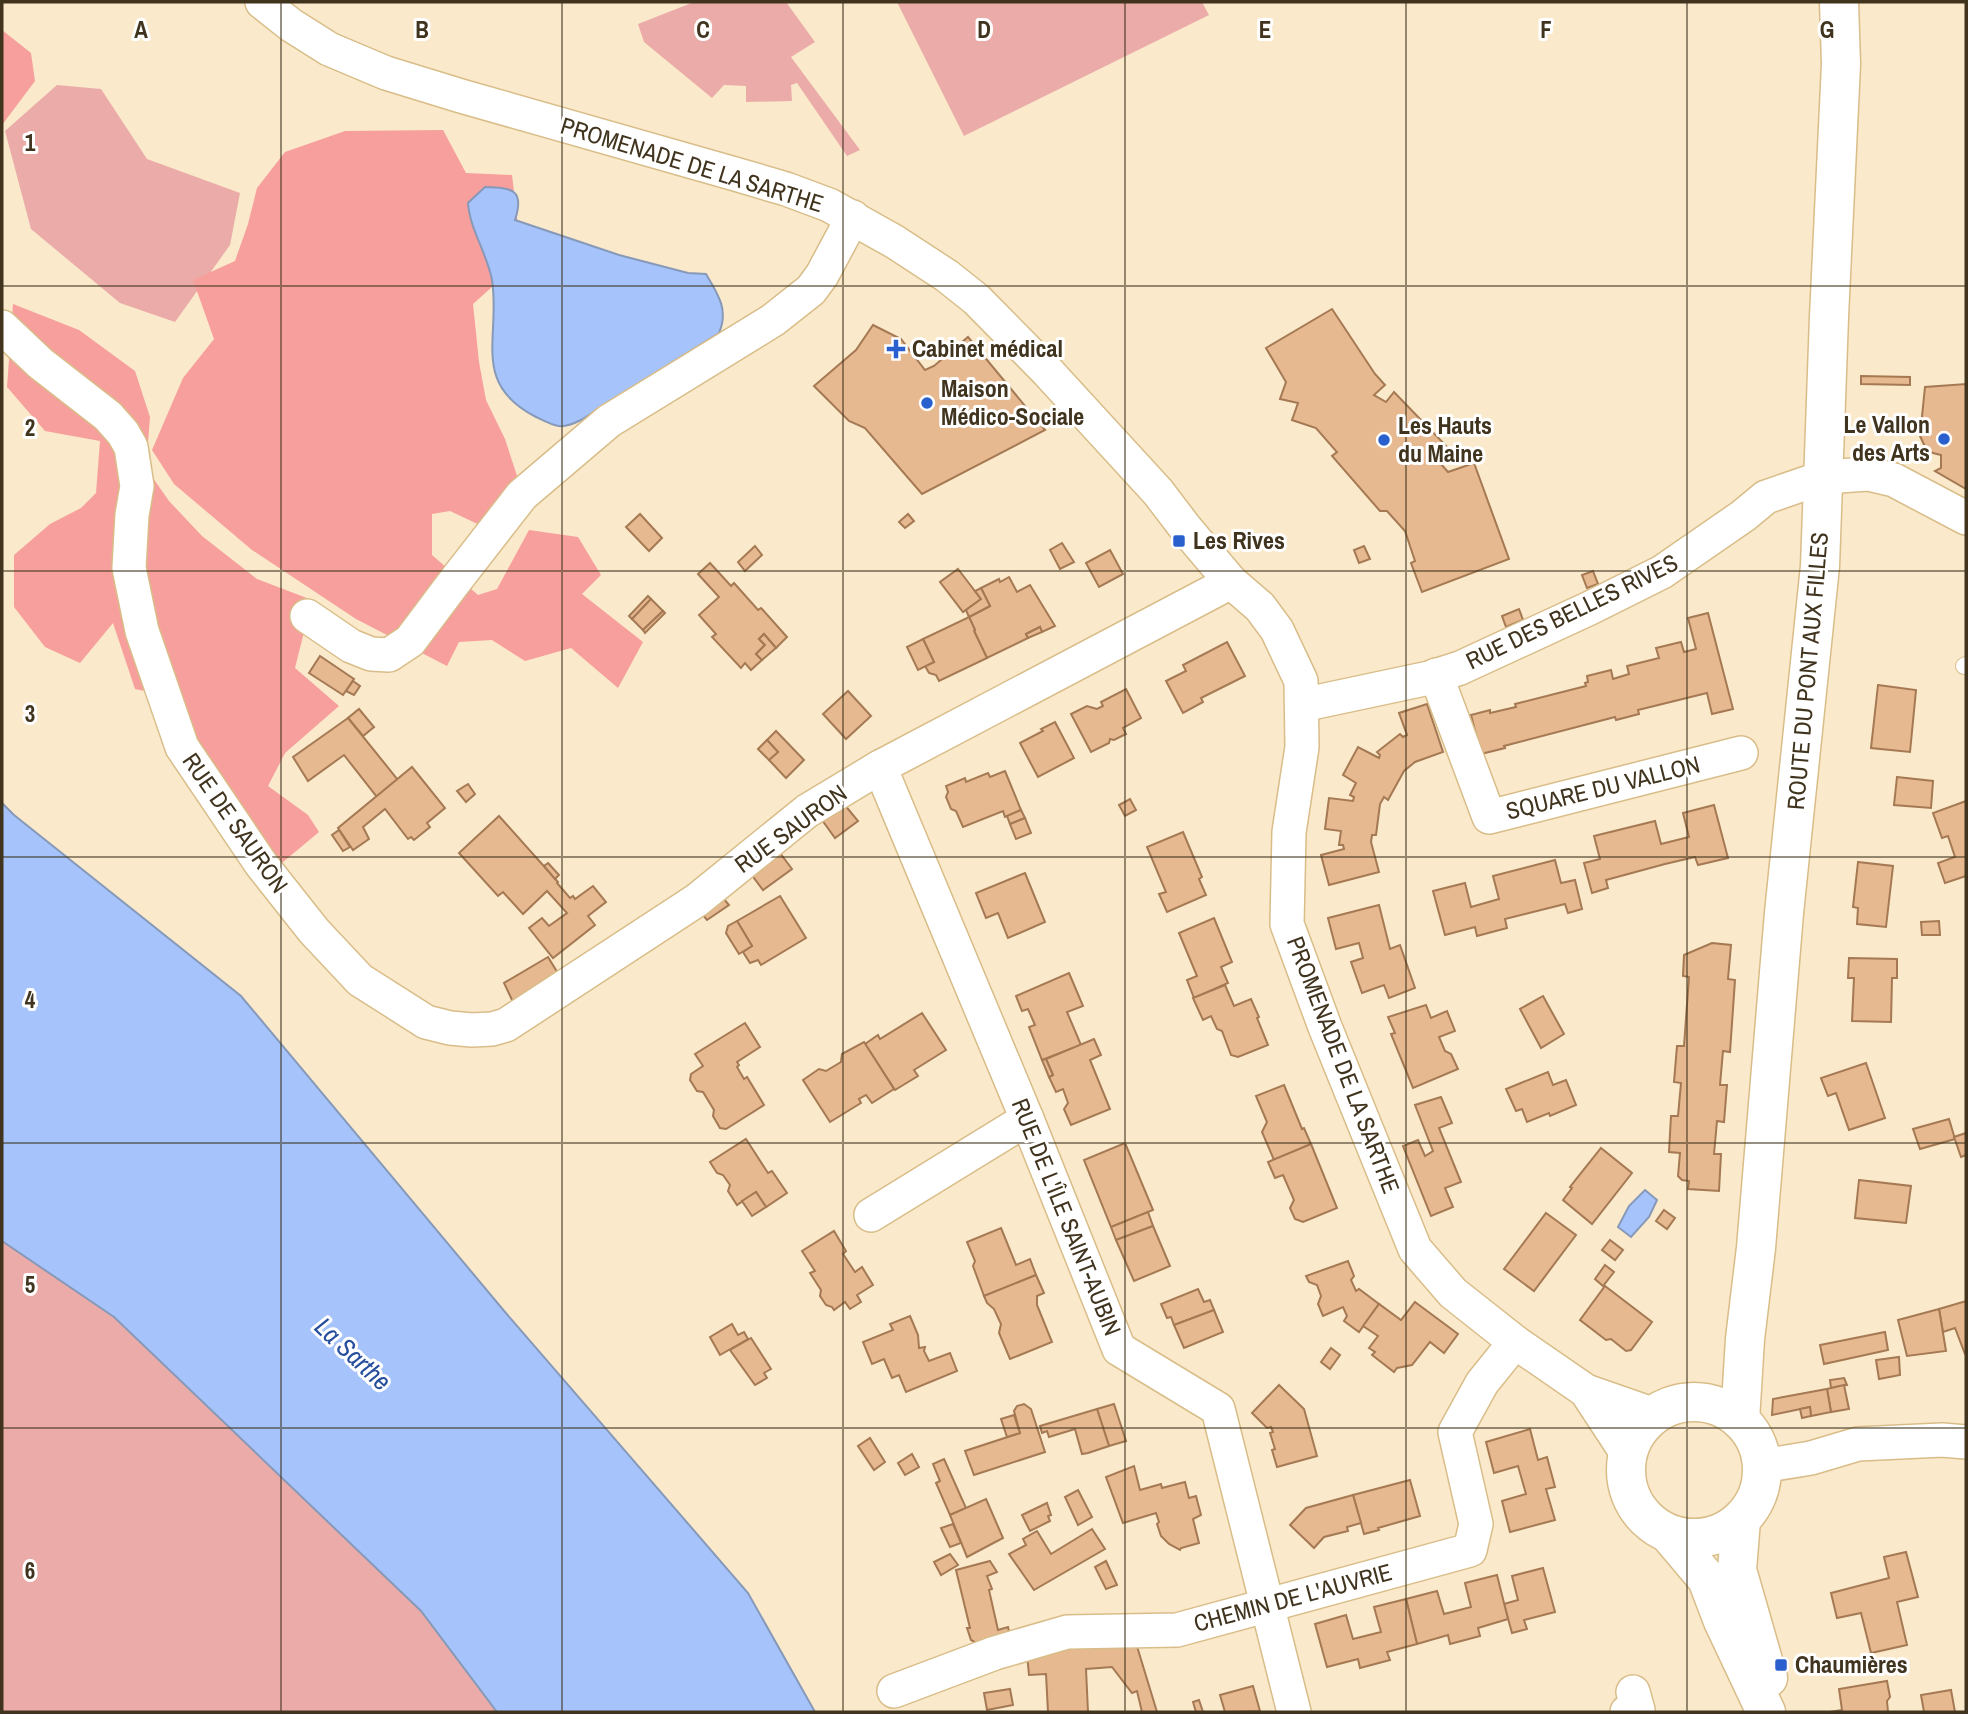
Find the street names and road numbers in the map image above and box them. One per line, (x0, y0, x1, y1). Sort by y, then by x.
street label: PROMENADE DE LA SARTHE (557, 109, 828, 219)
street label: ROUTE DU PONT AUX FILLES (1779, 531, 1835, 811)
street label: RUE DES BELLES RIVES (1460, 546, 1683, 676)
street label: RUE DE SAURON (176, 746, 296, 899)
street label: SQUARE DU VALLON (1502, 747, 1703, 827)
street label: RUE SAURON (728, 777, 853, 880)
street label: PROMENADE DE LA SARTHE (1280, 931, 1408, 1198)
street label: RUE DE L'ÎLE SAINT-AUBIN (1005, 1093, 1129, 1340)
street label: CHEMIN DE L'AUVRIE (1190, 1555, 1395, 1639)

